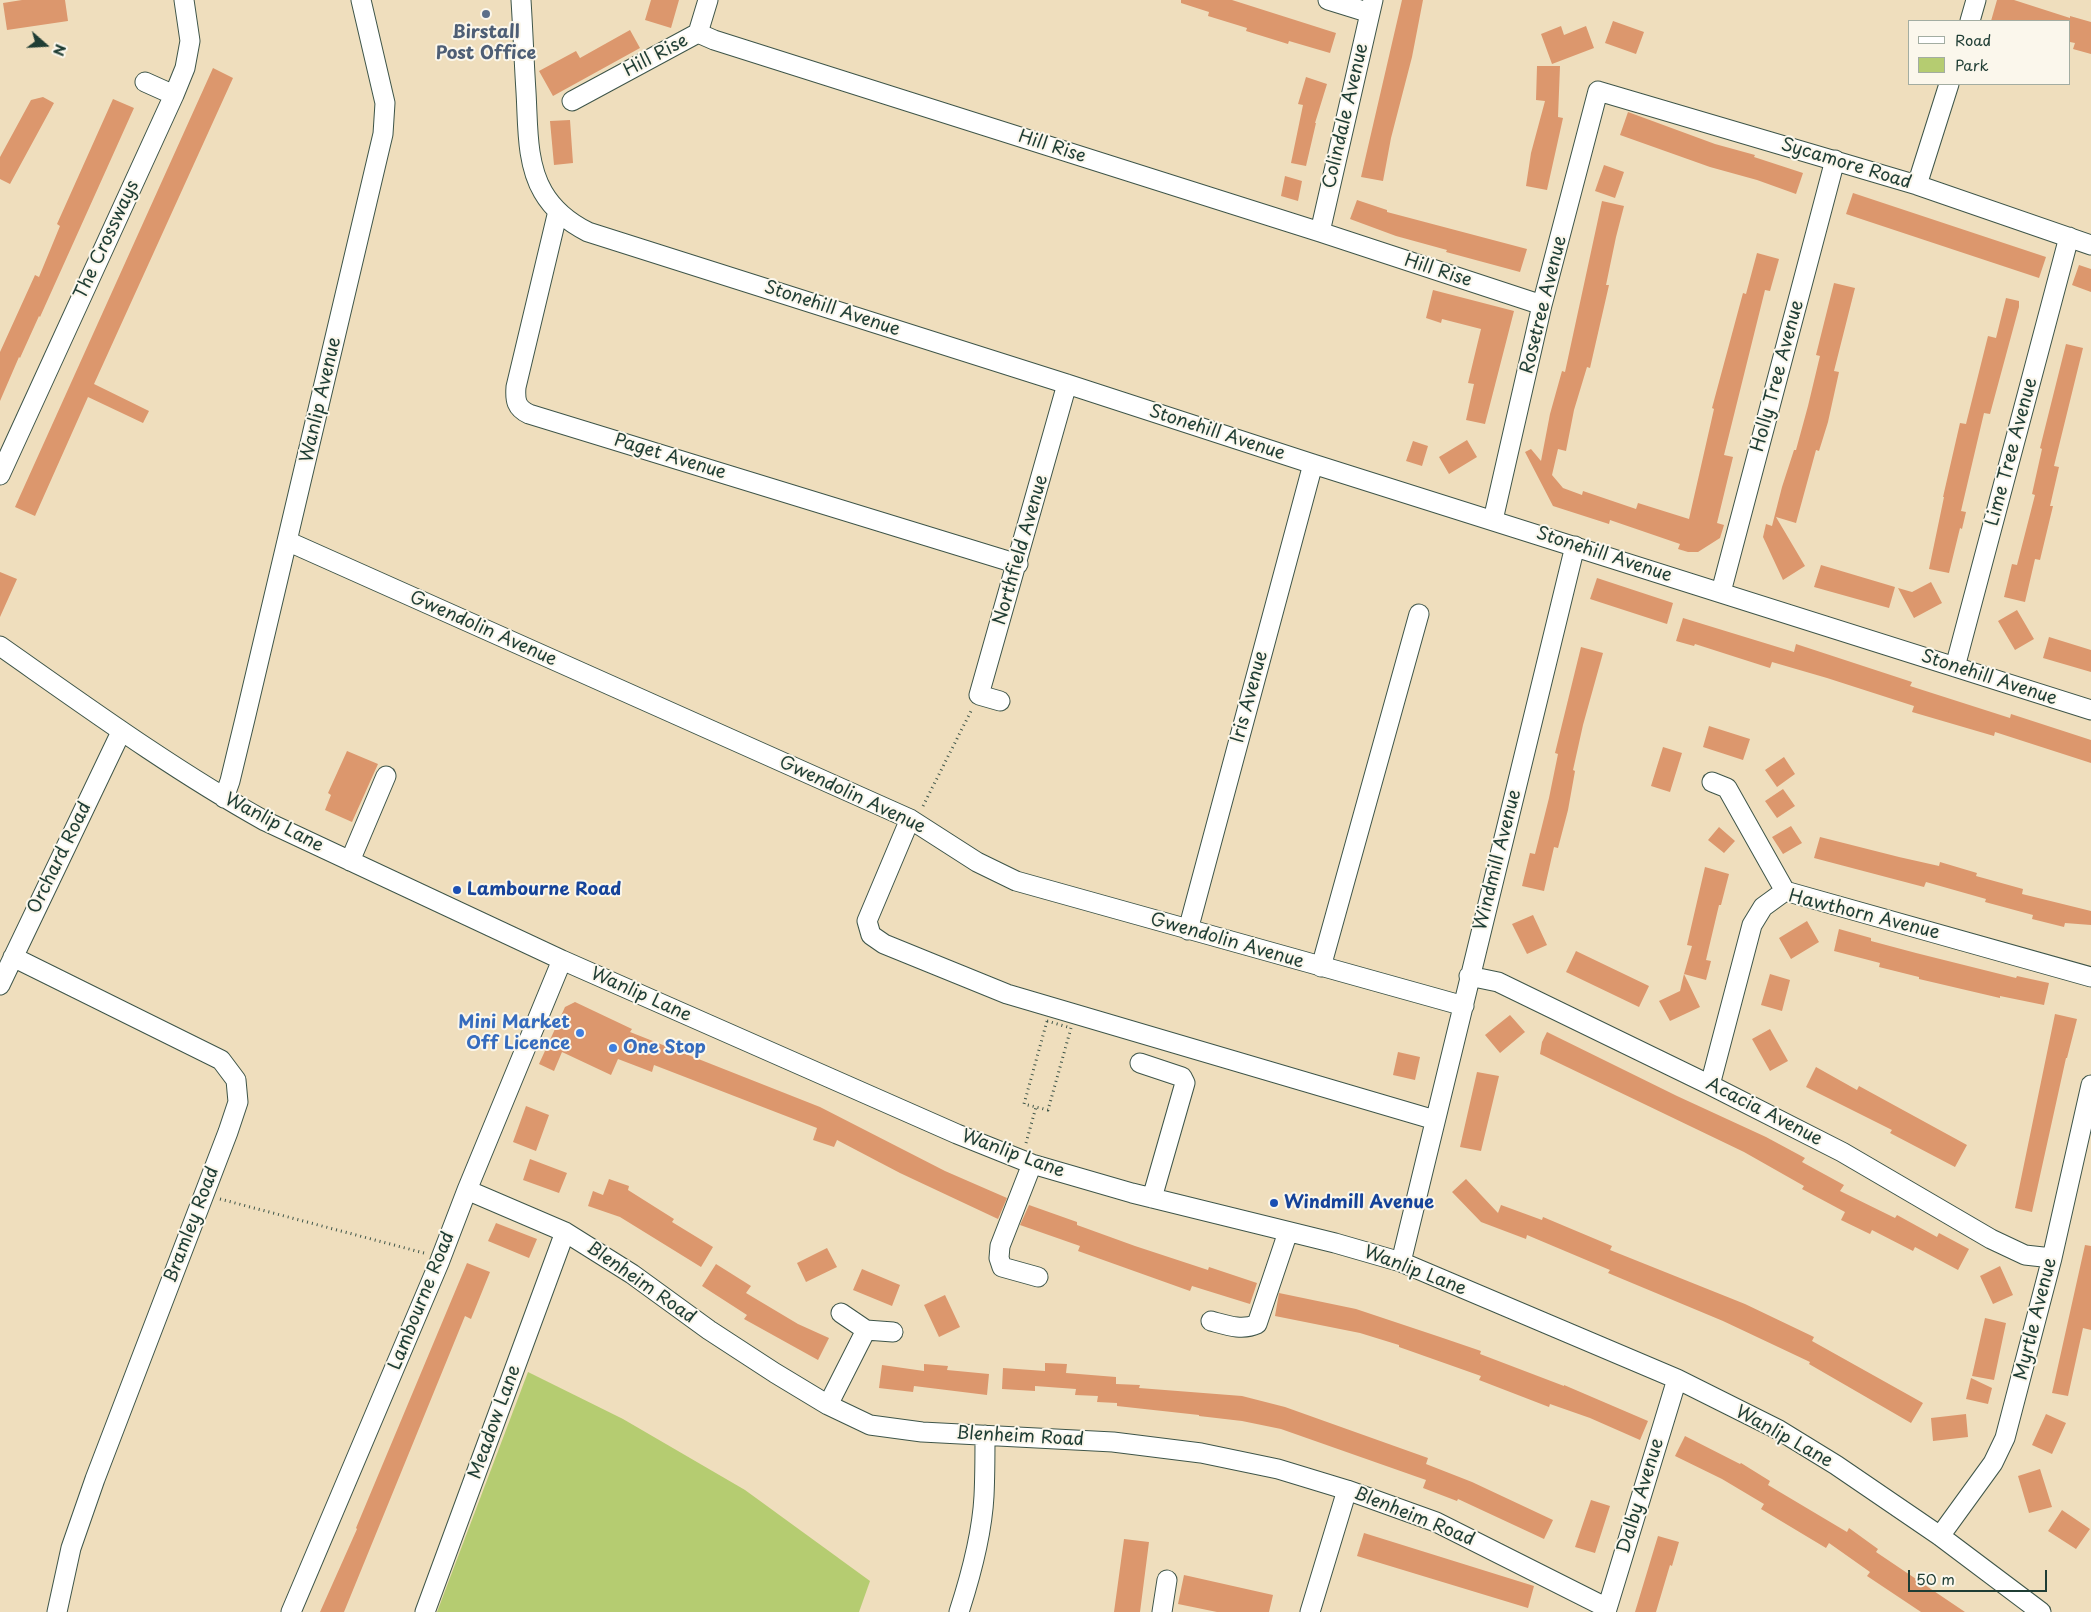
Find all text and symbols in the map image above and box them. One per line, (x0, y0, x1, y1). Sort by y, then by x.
marker: Birstall Post Office (480, 8, 492, 20)
north arrow (20, 20, 70, 70)
legend (1908, 20, 2071, 85)
place label: Birstall Post Office (436, 22, 536, 64)
text: Road (1955, 28, 1991, 51)
street label: Hill Rise (620, 30, 692, 82)
text: N (48, 41, 71, 59)
street label: Colindale Avenue (1319, 41, 1373, 191)
text: Park (1955, 53, 1989, 76)
street label: Hill Rise (1015, 126, 1089, 168)
street label: Sycamore Road (1778, 134, 1914, 194)
street label: The Crossways (70, 177, 144, 303)
street label: Rosetree Avenue (1516, 234, 1572, 376)
street label: Hill Rise (1401, 250, 1475, 292)
street label: Stonehill Avenue (761, 277, 903, 341)
street label: Holly Tree Avenue (1747, 298, 1809, 454)
street label: Wanlip Avenue (296, 335, 346, 465)
street label: Lime Tree Avenue (1982, 376, 2042, 528)
street label: Stonehill Avenue (1146, 401, 1288, 465)
street label: Paget Avenue (611, 430, 729, 484)
street label: Northfield Avenue (989, 472, 1053, 628)
street label: Stonehill Avenue (1533, 523, 1675, 587)
street label: Gwendolin Avenue (406, 587, 560, 671)
street label: Stonehill Avenue (1918, 646, 2060, 710)
street label: Iris Avenue (1227, 649, 1273, 745)
street label: Gwendolin Avenue (776, 752, 928, 838)
street label: Windmill Avenue (1470, 787, 1526, 933)
street label: Wanlip Lane (221, 789, 327, 857)
street label: Orchard Road (24, 799, 96, 917)
place label: Lambourne Road (467, 879, 621, 901)
marker: Lambourne Road (451, 884, 463, 896)
street label: Hawthorn Avenue (1786, 886, 1942, 944)
street label: Gwendolin Avenue (1148, 909, 1306, 973)
street label: Wanlip Lane (587, 963, 695, 1027)
place label: Mini Market Off Licence (458, 1012, 570, 1054)
marker: Mini Market Off Licence (574, 1027, 586, 1039)
place label: One Stop (623, 1037, 706, 1059)
marker: One Stop (607, 1042, 619, 1054)
street label: Acacia Avenue (1702, 1073, 1826, 1151)
street label: Wanlip Lane (958, 1125, 1068, 1183)
street label: Bramley Road (160, 1164, 224, 1286)
place label: Windmill Avenue (1284, 1192, 1434, 1214)
marker: Windmill Avenue (1268, 1197, 1280, 1209)
street label: Lambourne Road (384, 1229, 460, 1373)
street label: Blenheim Road (582, 1237, 700, 1329)
street label: Wanlip Lane (1361, 1242, 1469, 1300)
street label: Myrtle Avenue (2010, 1256, 2062, 1382)
street label: Meadow Lane (464, 1362, 526, 1482)
street label: Wanlip Lane (1731, 1401, 1837, 1473)
street label: Blenheim Road (955, 1423, 1085, 1451)
street label: Dalby Avenue (1613, 1436, 1669, 1556)
street label: Blenheim Road (1350, 1483, 1478, 1551)
scale bar (1911, 1560, 2050, 1592)
text: 50 m (1916, 1567, 1955, 1590)

